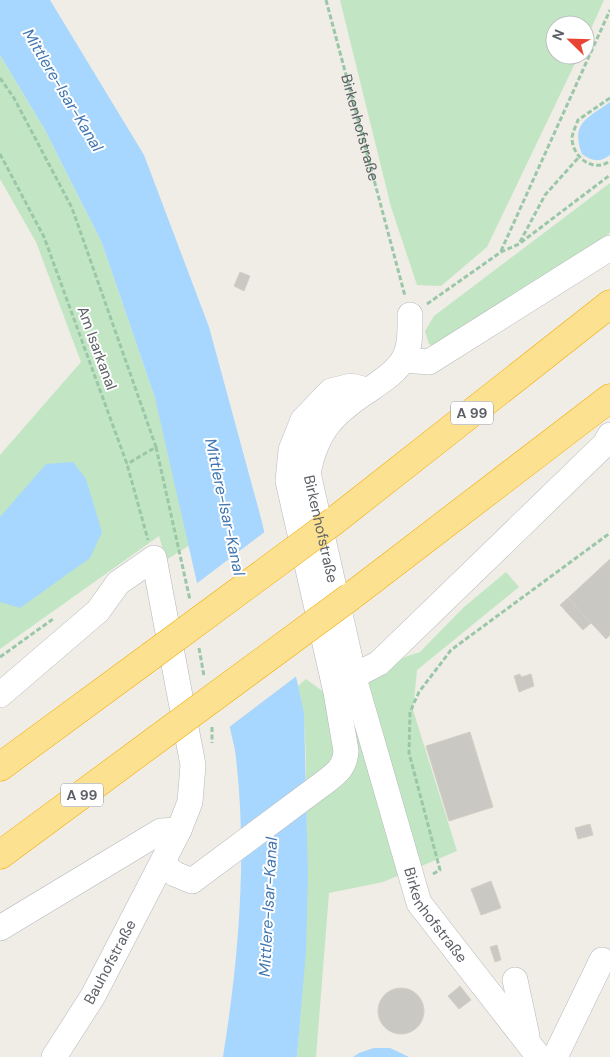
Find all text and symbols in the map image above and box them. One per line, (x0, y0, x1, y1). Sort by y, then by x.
north arrow (545, 15, 595, 65)
water label: Mittlere-Isar-Kanal (18, 25, 108, 156)
text: N (548, 27, 568, 43)
street label: Birkenhofstraße (336, 72, 384, 183)
street label: Am Isarkanal (73, 303, 121, 393)
road number: A 99 (451, 402, 493, 424)
water label: Mittlere-Isar-Kanal (200, 436, 250, 578)
street label: Birkenhofstraße (299, 473, 343, 585)
road number: A 99 (61, 784, 103, 806)
water label: Mittlere-Isar-Kanal (254, 836, 282, 977)
street label: Birkenhofstraße (399, 865, 472, 967)
street label: Bauhofstraße (79, 916, 141, 1008)

